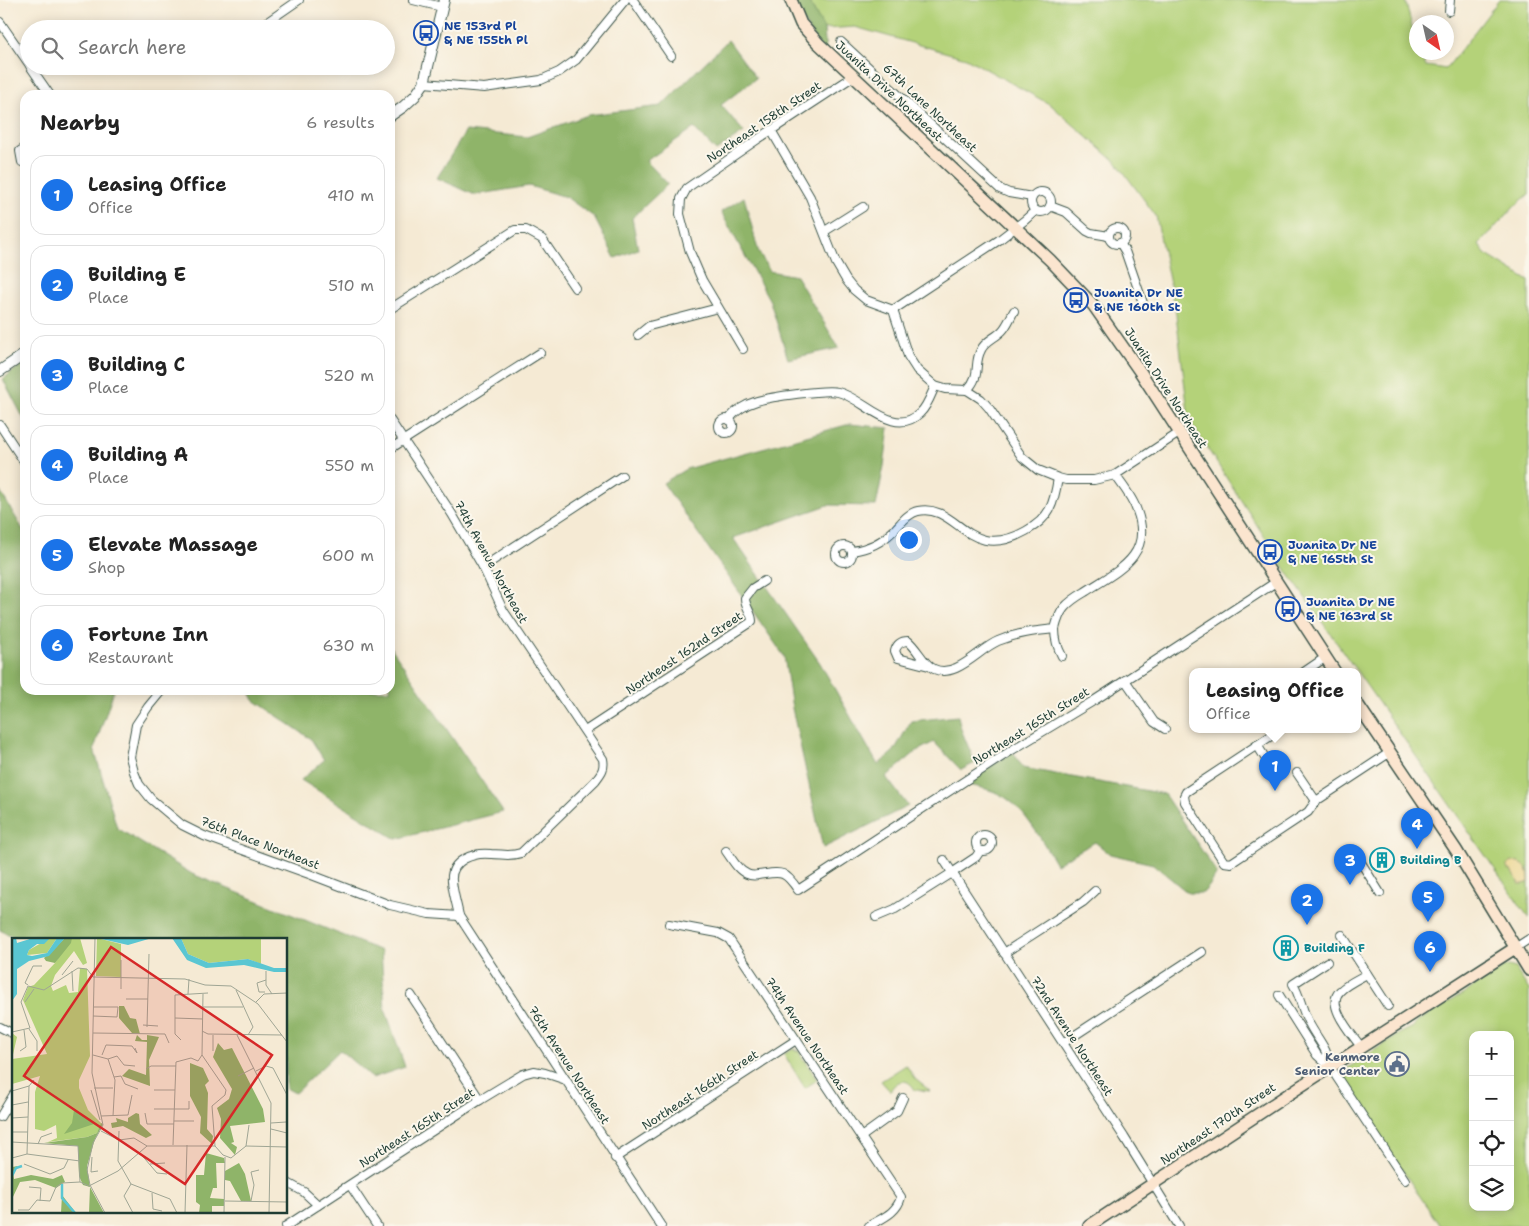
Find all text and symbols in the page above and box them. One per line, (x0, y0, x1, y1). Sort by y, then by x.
north arrow (1409, 15, 1454, 60)
place label: NE 153rd Pl & NE 155th Pl (444, 18, 528, 48)
search box (20, 20, 395, 75)
bus stop icon: NE 153rd Pl & NE 155th Pl (413, 20, 439, 46)
icon: search (38, 34, 66, 62)
text: Search here (78, 35, 187, 60)
street label: Juanita Drive Northeast (832, 37, 946, 145)
street label: 67th Lane Northeast (880, 60, 980, 156)
street label: Northeast 158th Street (704, 78, 824, 166)
text: Nearby (40, 109, 120, 137)
text: 6 results (306, 112, 375, 133)
text: Leasing Office (88, 172, 227, 197)
text: 1 (53, 185, 61, 206)
text: 410 m (327, 185, 374, 206)
text: Office (88, 197, 133, 218)
text: Building E (88, 262, 186, 287)
text: 2 (51, 275, 63, 296)
text: 510 m (328, 275, 374, 296)
place label: Juanita Dr NE & NE 160th St (1094, 285, 1183, 315)
text: Place (88, 287, 129, 308)
bus stop icon: Juanita Dr NE & NE 160th St (1063, 287, 1089, 313)
street label: Juanita Drive Northeast (1121, 325, 1211, 451)
text: Building C (88, 352, 185, 377)
text: 3 (51, 365, 63, 386)
text: 520 m (324, 365, 374, 386)
text: Place (88, 377, 129, 398)
text: Building A (88, 442, 188, 467)
text: 4 (51, 455, 63, 476)
text: 550 m (325, 455, 374, 476)
text: Place (88, 467, 129, 488)
street label: 74th Avenue Northeast (451, 498, 531, 626)
your location (896, 527, 922, 553)
text: Elevate Massage (88, 532, 258, 557)
place label: Juanita Dr NE & NE 165th St (1288, 537, 1377, 567)
bus stop icon: Juanita Dr NE & NE 165th St (1257, 539, 1283, 565)
text: 5 (52, 545, 62, 566)
text: 600 m (322, 545, 374, 566)
text: Shop (88, 557, 125, 578)
place label: Juanita Dr NE & NE 163rd St (1306, 594, 1395, 624)
bus stop icon: Juanita Dr NE & NE 163rd St (1275, 596, 1301, 622)
street label: Northeast 162nd Street (623, 608, 745, 698)
text: Fortune Inn (88, 622, 208, 647)
text: 6 (51, 635, 63, 656)
text: 630 m (322, 635, 374, 656)
text: Restaurant (88, 647, 174, 668)
popup (1189, 668, 1361, 733)
text: Leasing Office (1206, 678, 1344, 703)
street label: Northeast 165th Street (970, 683, 1092, 769)
text: Office (1206, 703, 1251, 724)
pin: 1 (1259, 750, 1291, 791)
pin: 4 (1401, 808, 1433, 849)
street label: 76th Place Northeast (198, 813, 322, 873)
pin: 3 (1334, 844, 1366, 885)
building icon: Building B (1369, 847, 1395, 873)
place label: Building B (1400, 852, 1462, 868)
pin: 5 (1412, 881, 1444, 922)
pin: 2 (1291, 884, 1323, 925)
pin: 6 (1414, 931, 1446, 972)
building icon: Building F (1273, 935, 1299, 961)
inset map (12, 938, 288, 1214)
place label: Building F (1304, 940, 1365, 956)
street label: 72nd Avenue Northeast (1027, 973, 1117, 1099)
street label: 74th Avenue Northeast (762, 974, 852, 1098)
street label: 76th Avenue Northeast (525, 1003, 613, 1127)
map controls (1469, 1031, 1514, 1211)
button: + (1469, 1031, 1514, 1076)
street label: Northeast 166th Street (639, 1046, 761, 1134)
place label: Kenmore Senior Center (1295, 1049, 1381, 1079)
public building icon: Kenmore Senior Center (1384, 1051, 1410, 1077)
button: − (1469, 1076, 1514, 1121)
street label: Northeast 170th Street (1157, 1079, 1279, 1169)
street label: Northeast 165th Street (356, 1085, 478, 1171)
button: locate (1469, 1121, 1514, 1166)
button: layers (1469, 1166, 1514, 1211)

